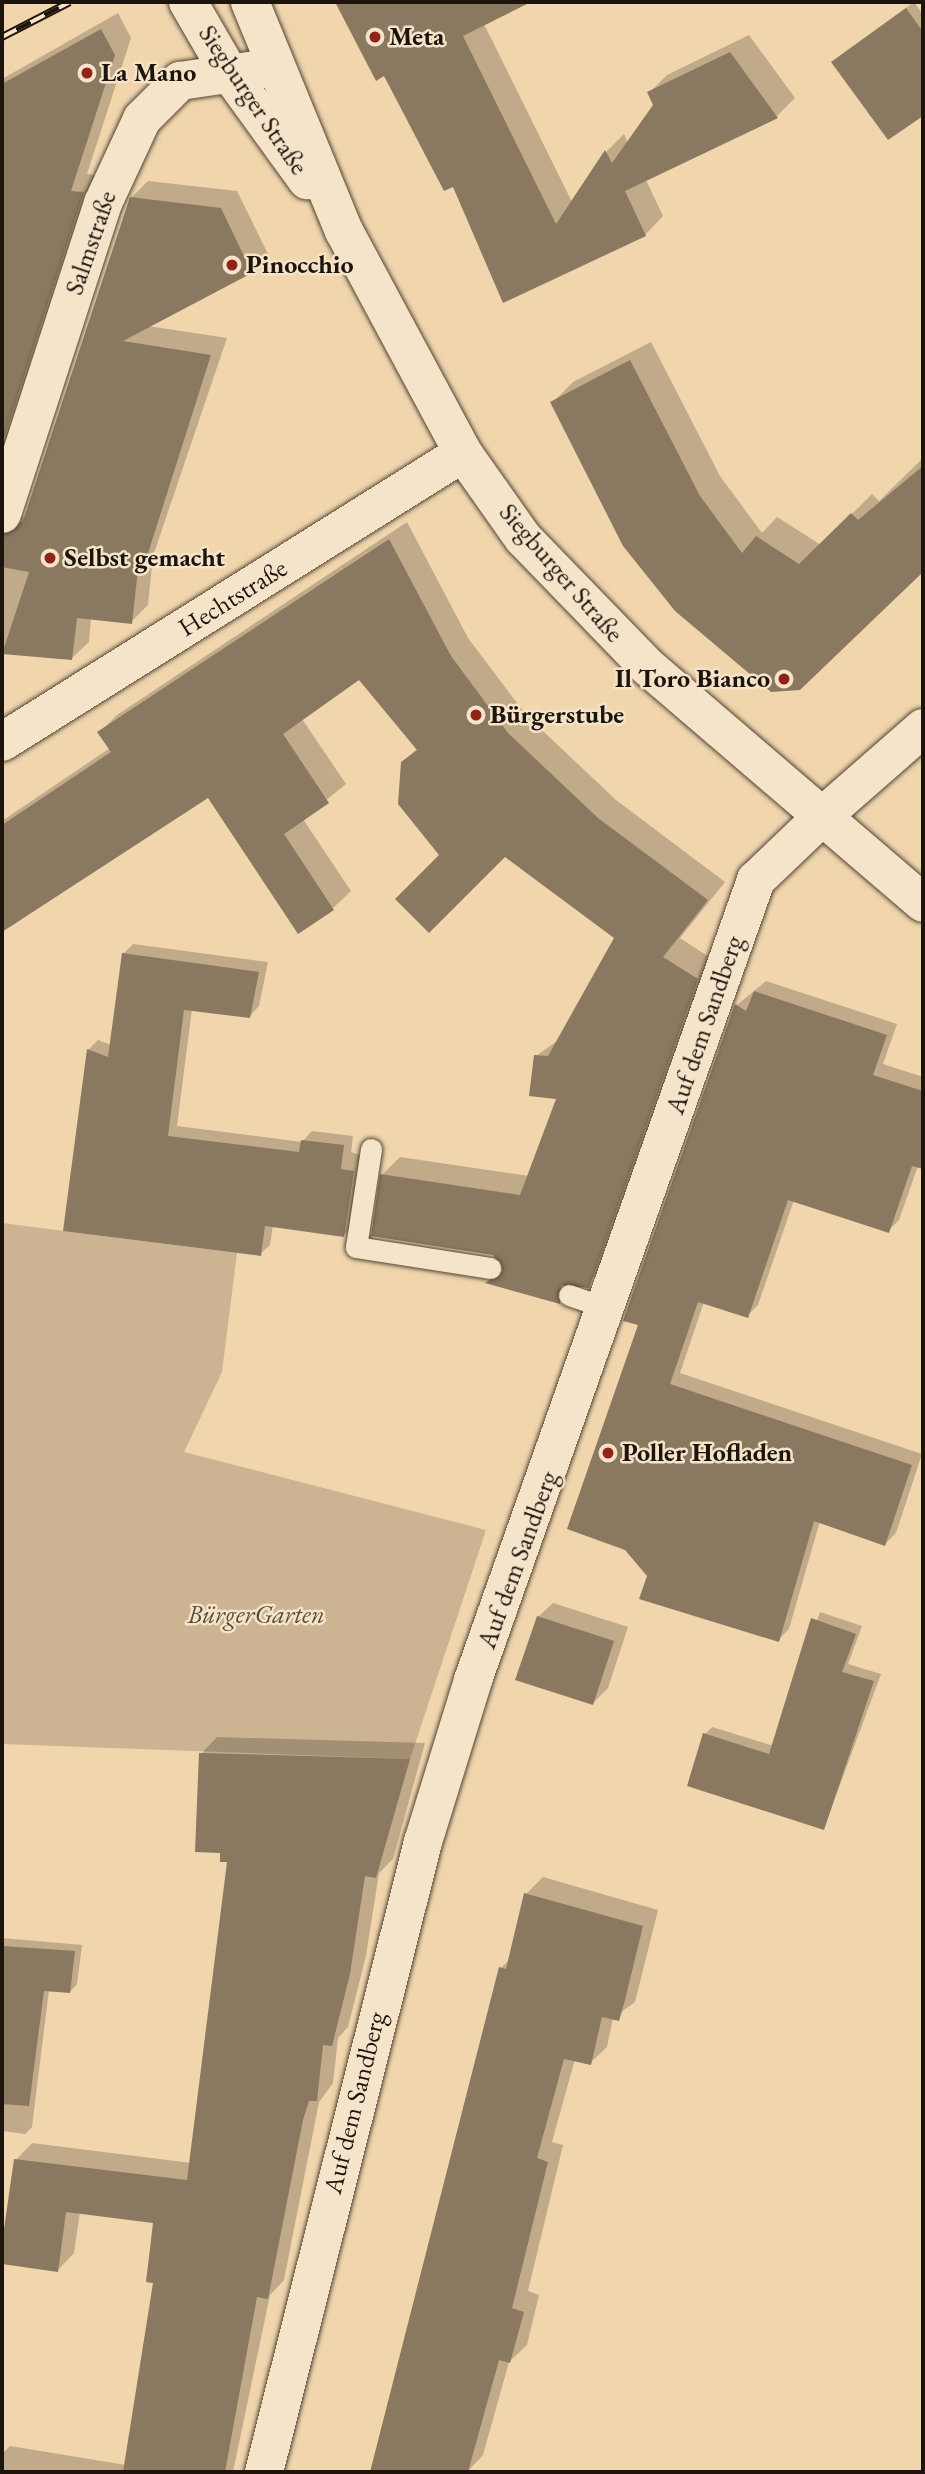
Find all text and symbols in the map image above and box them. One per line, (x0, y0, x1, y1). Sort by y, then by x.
street label: Siegburger Straße (192, 19, 314, 181)
place label: Meta (389, 21, 444, 53)
marker: Meta (367, 29, 383, 45)
place label: La Mano (101, 57, 196, 89)
marker: La Mano (79, 65, 95, 81)
street label: Salmstraße (59, 187, 123, 299)
place label: Pinocchio (246, 249, 354, 281)
marker: Pinocchio (224, 257, 240, 273)
street label: Siegburger Straße (492, 497, 630, 649)
place label: Selbst gemacht (64, 542, 225, 574)
marker: Selbst gemacht (42, 550, 58, 566)
street label: Hechtstraße (173, 552, 293, 644)
place label: Il Toro Bianco (615, 663, 770, 695)
marker: Il Toro Bianco (776, 671, 792, 687)
place label: Bürgerstube (490, 699, 624, 731)
marker: Bürgerstube (468, 707, 484, 723)
street label: Auf dem Sandberg (660, 932, 750, 1118)
place label: Poller Hofladen (622, 1437, 792, 1469)
marker: Poller Hofladen (600, 1445, 616, 1461)
street label: Auf dem Sandberg (471, 1467, 565, 1653)
park label: BürgerGarten (187, 1599, 325, 1631)
street label: Auf dem Sandberg (317, 2009, 393, 2197)

